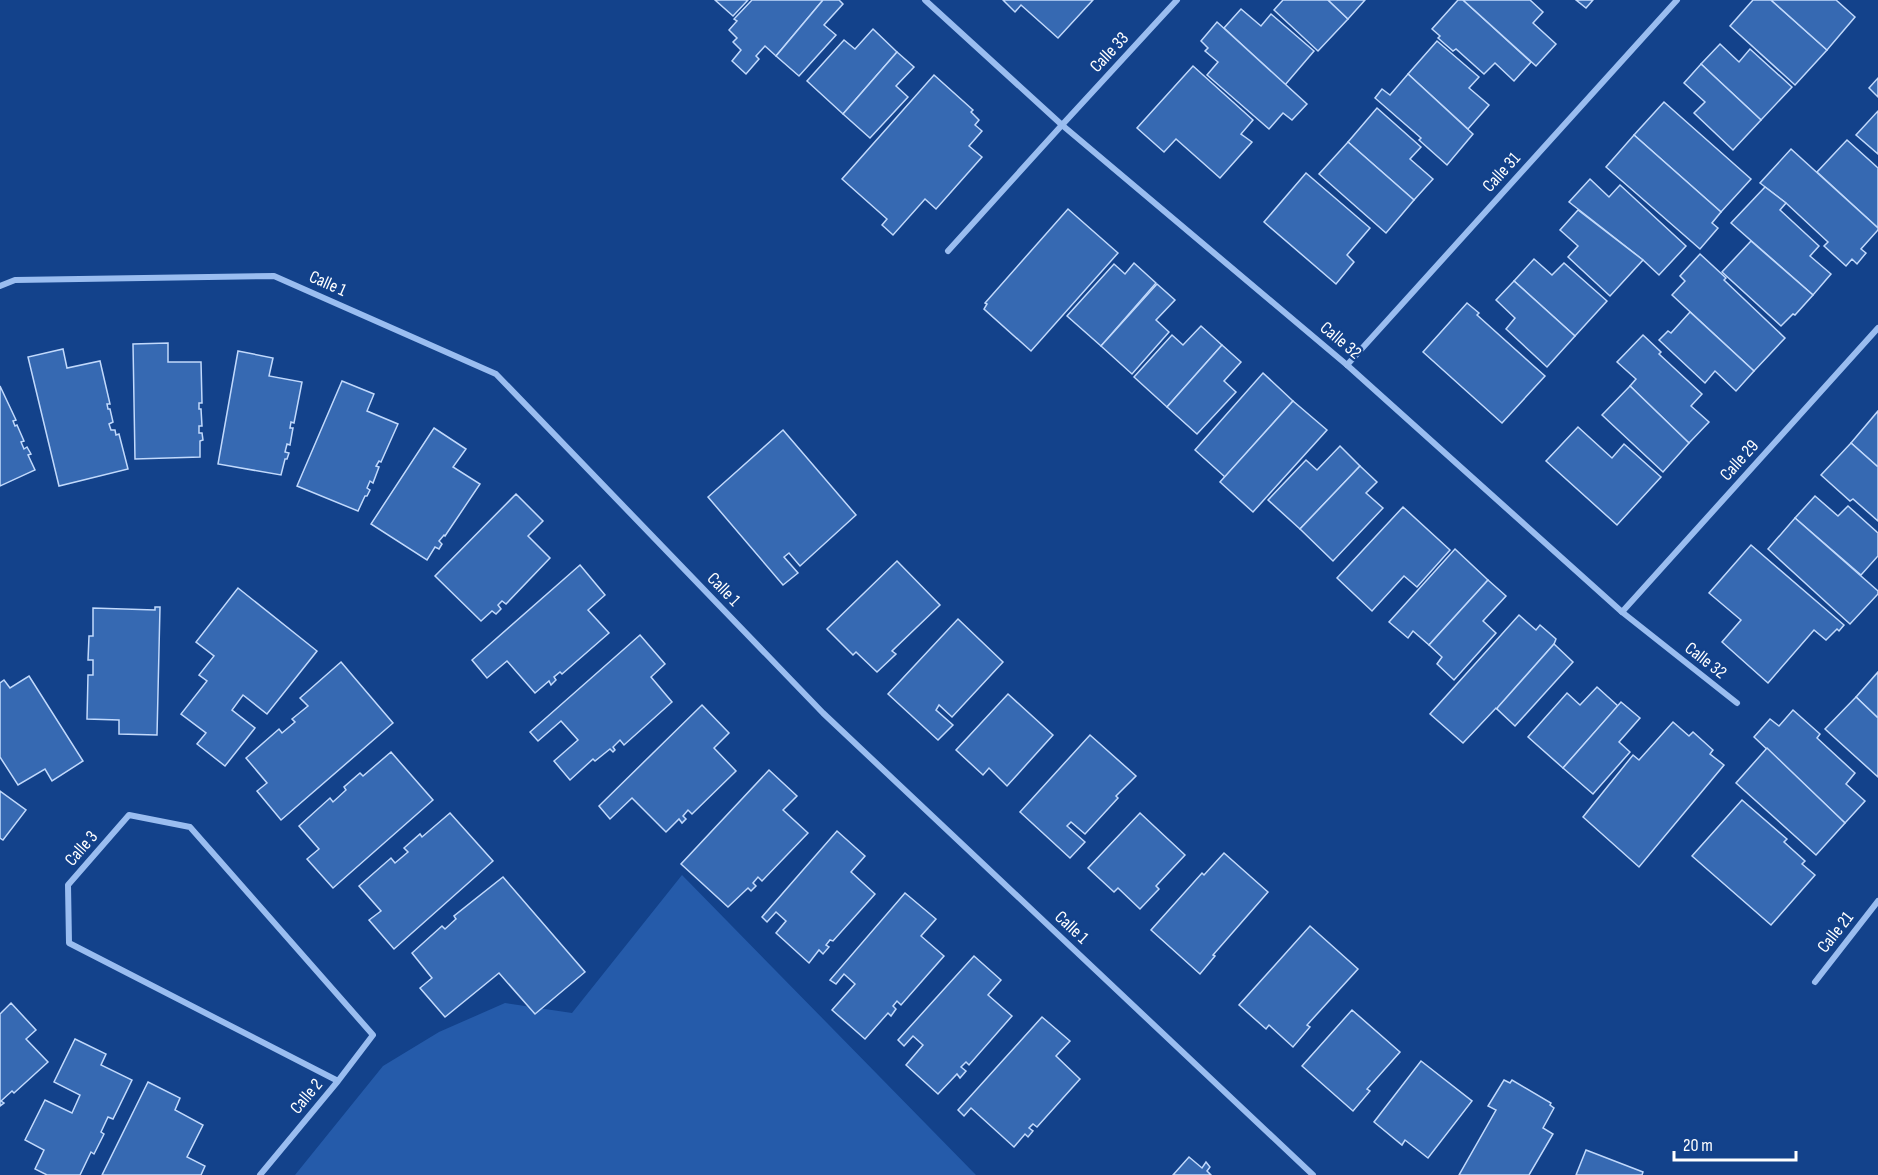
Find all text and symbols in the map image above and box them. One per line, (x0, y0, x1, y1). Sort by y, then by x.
street label: Calle 33 (1086, 28, 1133, 77)
street label: Calle 31 (1478, 148, 1525, 196)
street label: Calle 1 (306, 266, 350, 301)
street label: Calle 32 (1316, 317, 1365, 364)
street label: Calle 29 (1716, 436, 1763, 485)
street label: Calle 1 (703, 568, 745, 611)
street label: Calle 32 (1681, 638, 1731, 683)
street label: Calle 3 (60, 826, 102, 870)
street label: Calle 1 (1050, 907, 1093, 949)
street label: Calle 21 (1813, 907, 1858, 957)
street label: Calle 2 (286, 1074, 327, 1118)
scale bar (1674, 1124, 1796, 1162)
text: 20 m (1683, 1135, 1713, 1156)

